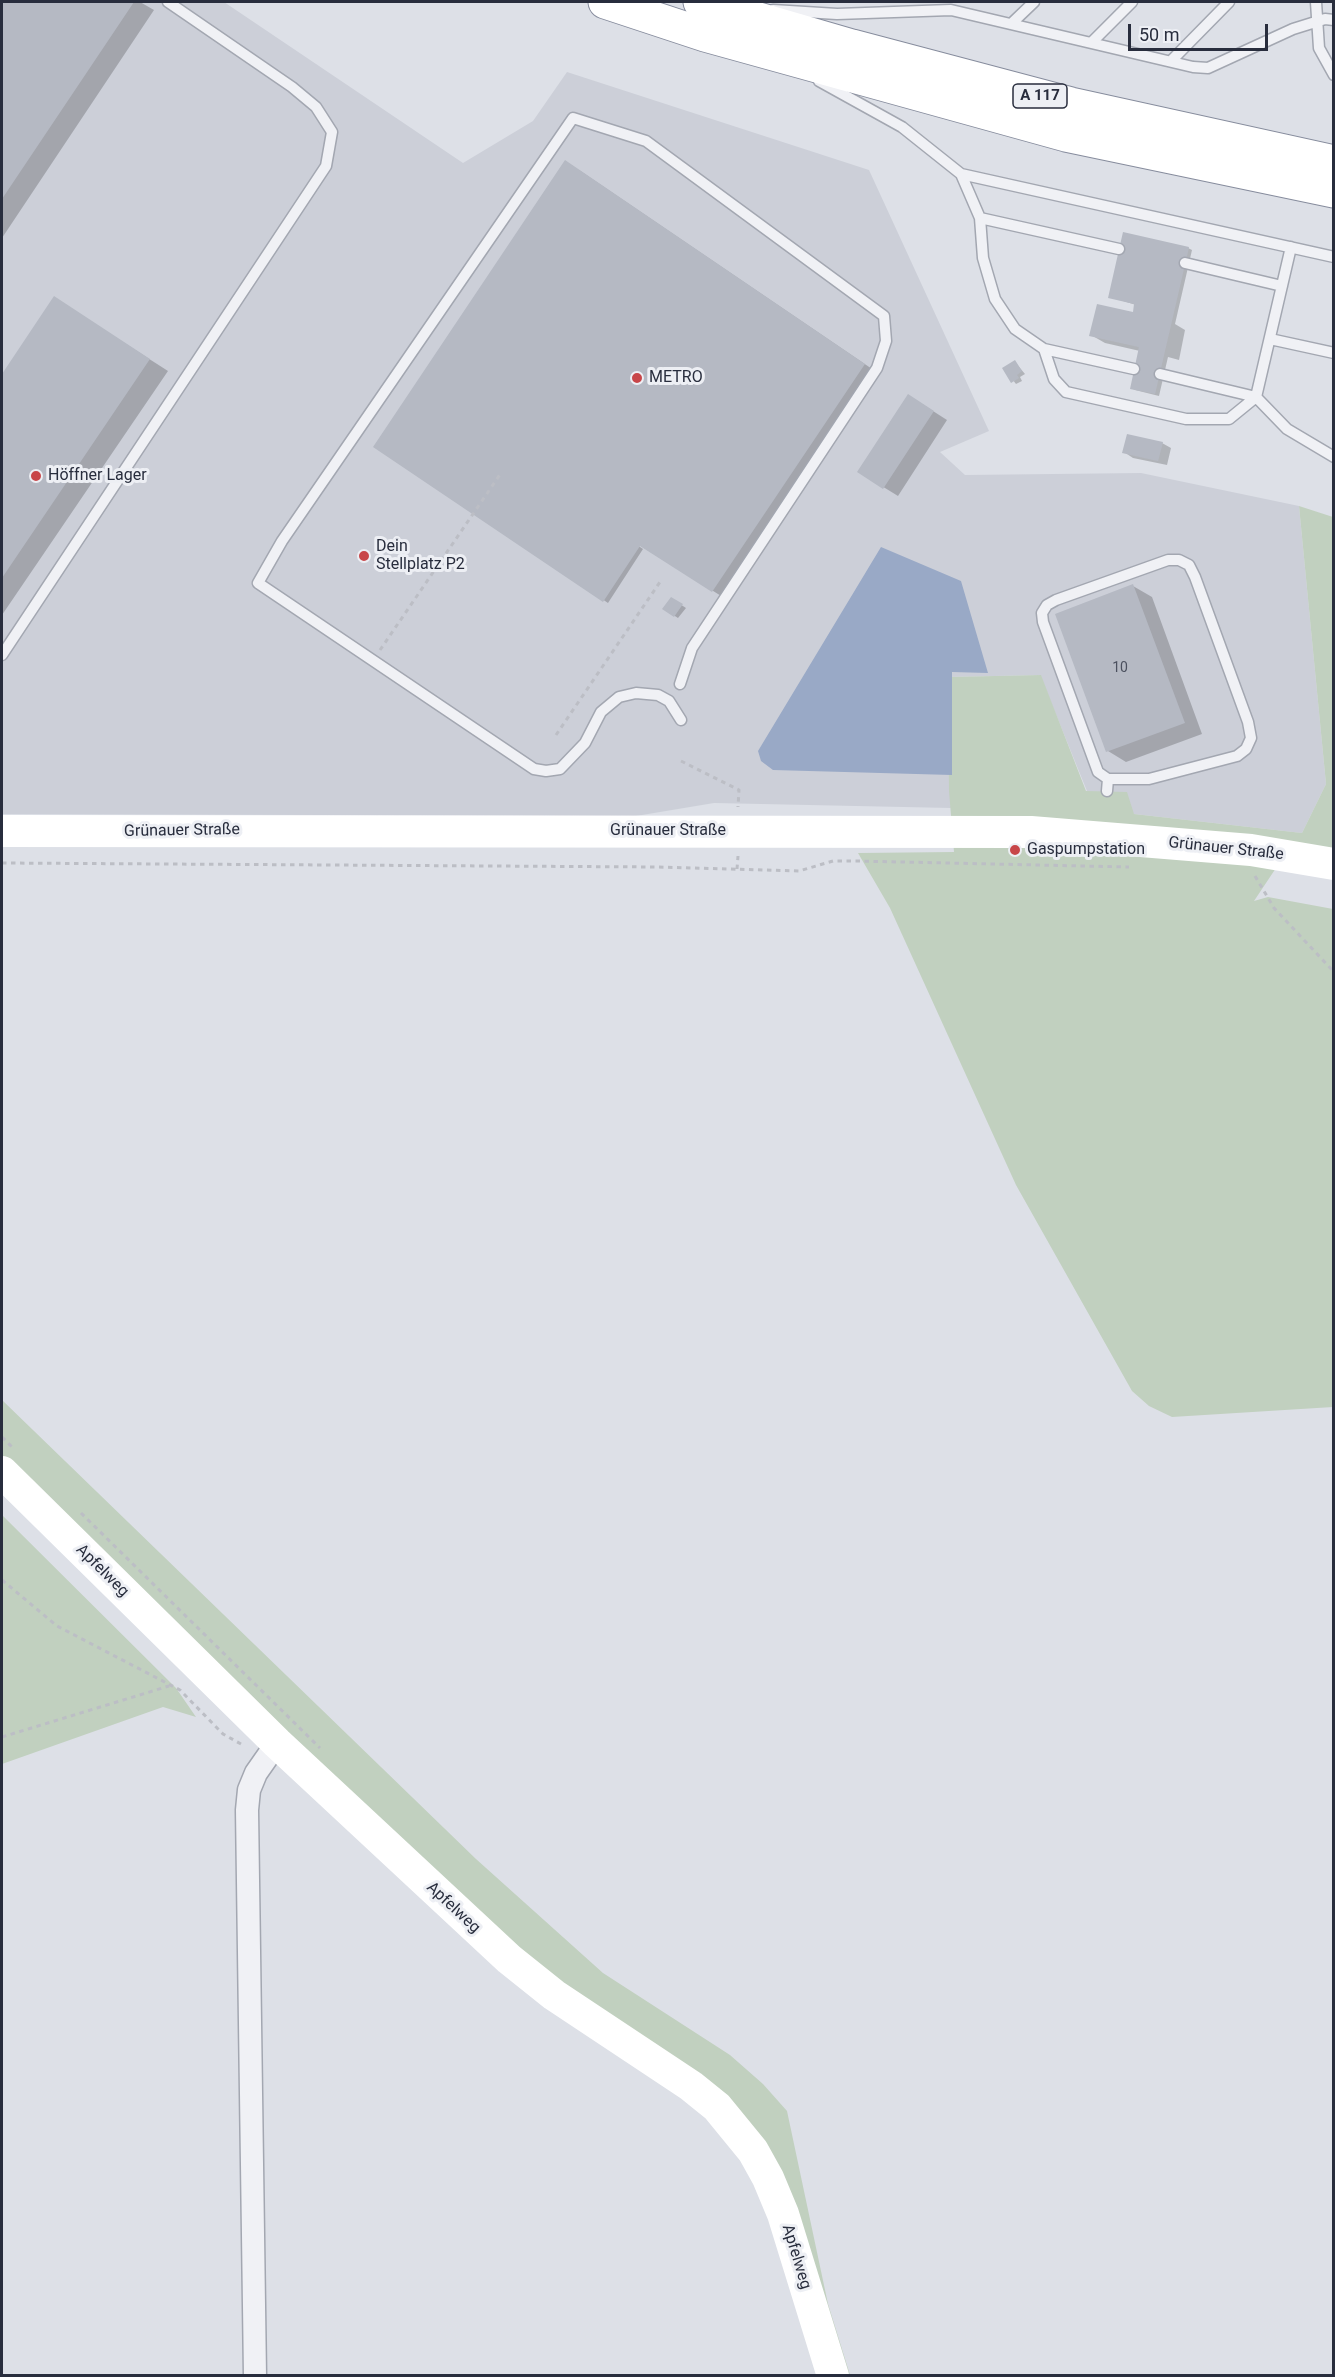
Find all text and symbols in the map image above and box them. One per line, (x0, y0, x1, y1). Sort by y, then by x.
scale bar (1131, 12, 1270, 50)
text: 50 m (1139, 24, 1179, 45)
road number: A 117 (1013, 84, 1067, 108)
place label: METRO (649, 368, 703, 388)
marker: METRO (630, 371, 644, 385)
place label: Höffner Lager (48, 466, 147, 486)
marker: Höffner Lager (29, 469, 43, 483)
place label: Dein Stellplatz P2 (376, 537, 465, 575)
marker: Dein Stellplatz P2 (357, 549, 371, 563)
house number: 10 (1112, 660, 1128, 676)
street label: Grünauer Straße (124, 820, 240, 842)
street label: Grünauer Straße (610, 821, 726, 841)
street label: Grünauer Straße (1167, 833, 1285, 865)
place label: Gaspumpstation (1027, 840, 1145, 860)
marker: Gaspumpstation (1008, 843, 1022, 857)
street label: Apfelweg (72, 1541, 132, 1601)
street label: Apfelweg (422, 1878, 484, 1938)
street label: Apfelweg (777, 2222, 815, 2292)

